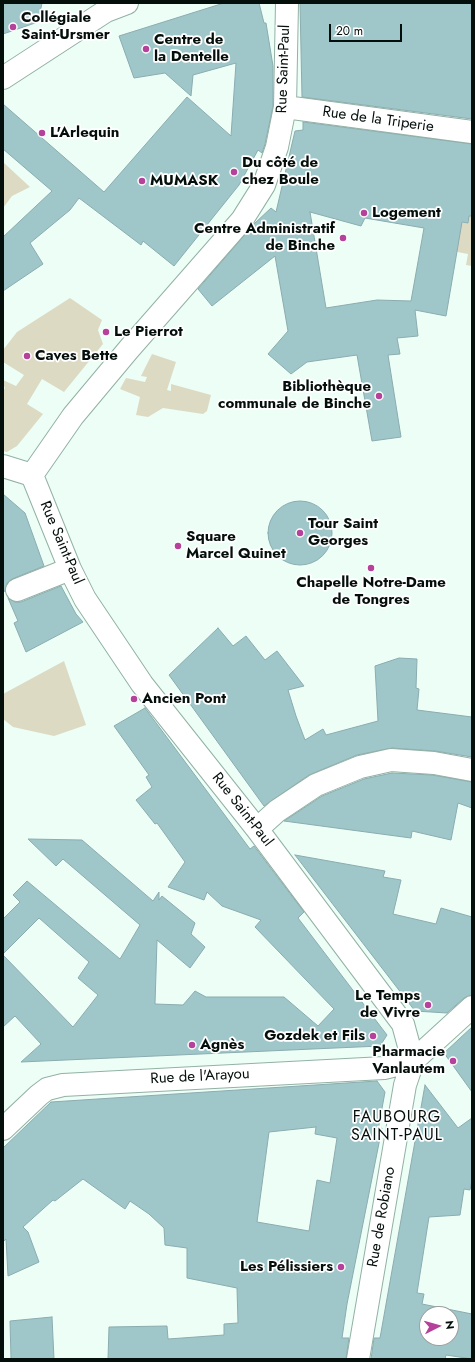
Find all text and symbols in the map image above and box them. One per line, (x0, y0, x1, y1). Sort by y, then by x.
place label: Collégiale Saint-Ursmer (21, 9, 110, 44)
scale bar (331, 16, 404, 42)
marker: Collégiale Saint-Ursmer (8, 22, 18, 32)
text: 20 m (336, 22, 363, 40)
street label: Rue Saint-Paul (273, 24, 295, 114)
place label: Centre de la Dentelle (154, 31, 229, 66)
marker: Centre de la Dentelle (141, 44, 151, 54)
street label: Rue de la Triperie (321, 103, 435, 137)
place label: L'Arlequin (50, 124, 119, 142)
marker: L'Arlequin (37, 128, 47, 138)
place label: Du côté de chez Boule (242, 154, 319, 189)
marker: Du côté de chez Boule (229, 167, 239, 177)
place label: MUMASK (150, 172, 218, 190)
marker: MUMASK (137, 176, 147, 186)
place label: Logement (372, 204, 441, 222)
marker: Logement (359, 208, 369, 218)
place label: Centre Administratif de Binche (194, 220, 335, 255)
marker: Centre Administratif de Binche (338, 233, 348, 243)
place label: Le Pierrot (114, 323, 183, 341)
marker: Le Pierrot (101, 327, 111, 337)
place label: Caves Bette (35, 347, 118, 365)
marker: Caves Bette (22, 351, 32, 361)
place label: Bibliothèque communale de Binche (218, 378, 371, 413)
marker: Bibliothèque communale de Binche (374, 391, 384, 401)
street label: Rue Saint-Paul (35, 499, 87, 587)
place label: Tour Saint Georges (308, 515, 378, 550)
place label: Square Marcel Quinet (186, 528, 286, 563)
marker: Tour Saint Georges (295, 528, 305, 538)
marker: Square Marcel Quinet (173, 541, 183, 551)
marker: Chapelle Notre-Dame de Tongres (366, 563, 376, 573)
place label: Chapelle Notre-Dame de Tongres (296, 574, 446, 609)
place label: Ancien Pont (142, 690, 226, 708)
marker: Ancien Pont (129, 694, 139, 704)
street label: Rue Saint-Paul (208, 769, 276, 851)
place label: Le Temps de Vivre (355, 987, 420, 1022)
marker: Le Temps de Vivre (423, 1000, 433, 1010)
place label: Gozdek et Fils (264, 1027, 365, 1045)
marker: Gozdek et Fils (368, 1031, 378, 1041)
place label: Agnès (200, 1036, 244, 1054)
marker: Agnès (187, 1040, 197, 1050)
place label: Pharmacie Vanlautem (372, 1043, 445, 1078)
marker: Pharmacie Vanlautem (448, 1056, 458, 1066)
street label: Rue de l'Arayou (150, 1065, 250, 1089)
district label: FAUBOURG SAINT-PAUL (351, 1108, 443, 1146)
street label: Rue de Robiano (364, 1165, 400, 1269)
place label: Les Pélissiers (240, 1258, 333, 1276)
marker: Les Pélissiers (336, 1262, 346, 1272)
north arrow (419, 1306, 459, 1346)
text: N (442, 1320, 458, 1330)

